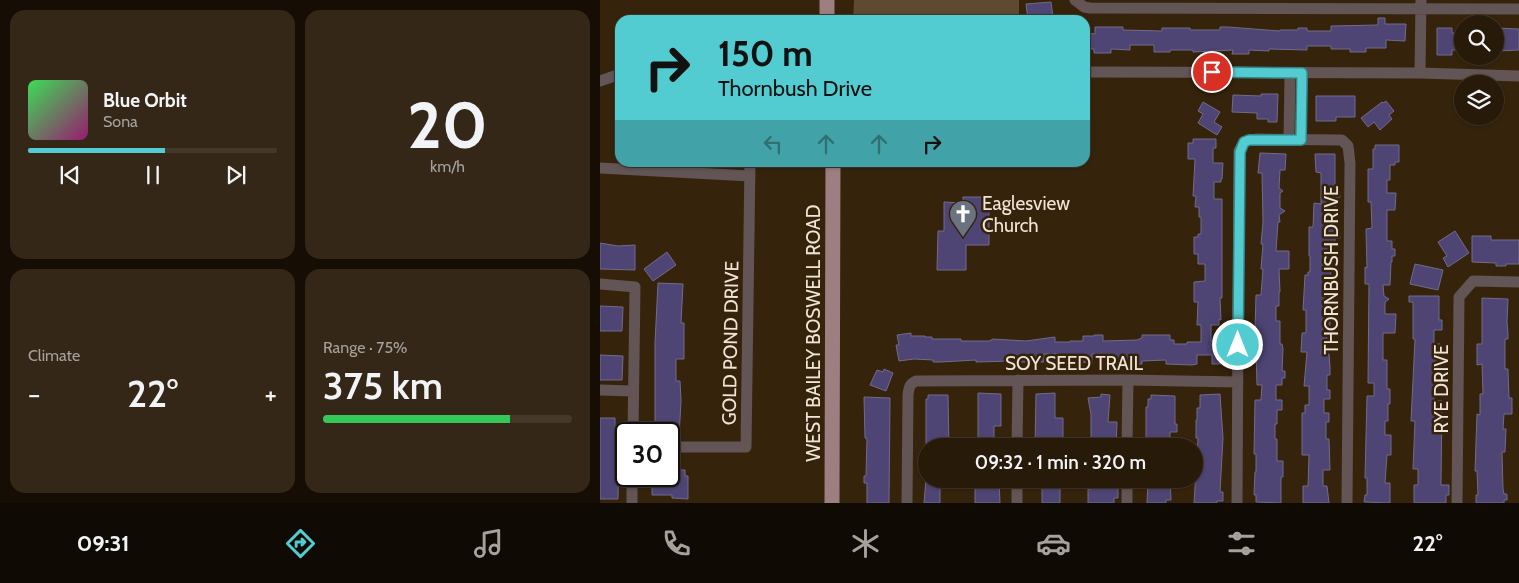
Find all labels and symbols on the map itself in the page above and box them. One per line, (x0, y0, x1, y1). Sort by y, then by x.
pin (1191, 51, 1233, 93)
street label: THORNBUSH DRIVE (1320, 185, 1343, 355)
place label: Eaglesview Church (982, 192, 1070, 237)
church icon: Eaglesview Church (948, 199, 978, 238)
street label: WEST BAILEY BOSWELL ROAD (802, 204, 825, 462)
street label: GOLD POND DRIVE (718, 261, 743, 425)
position arrow (1211, 318, 1263, 370)
street label: RYE DRIVE (1430, 344, 1453, 434)
street label: SOY SEED TRAIL (1005, 352, 1144, 375)
speed limit sign: 30 (615, 422, 680, 487)

